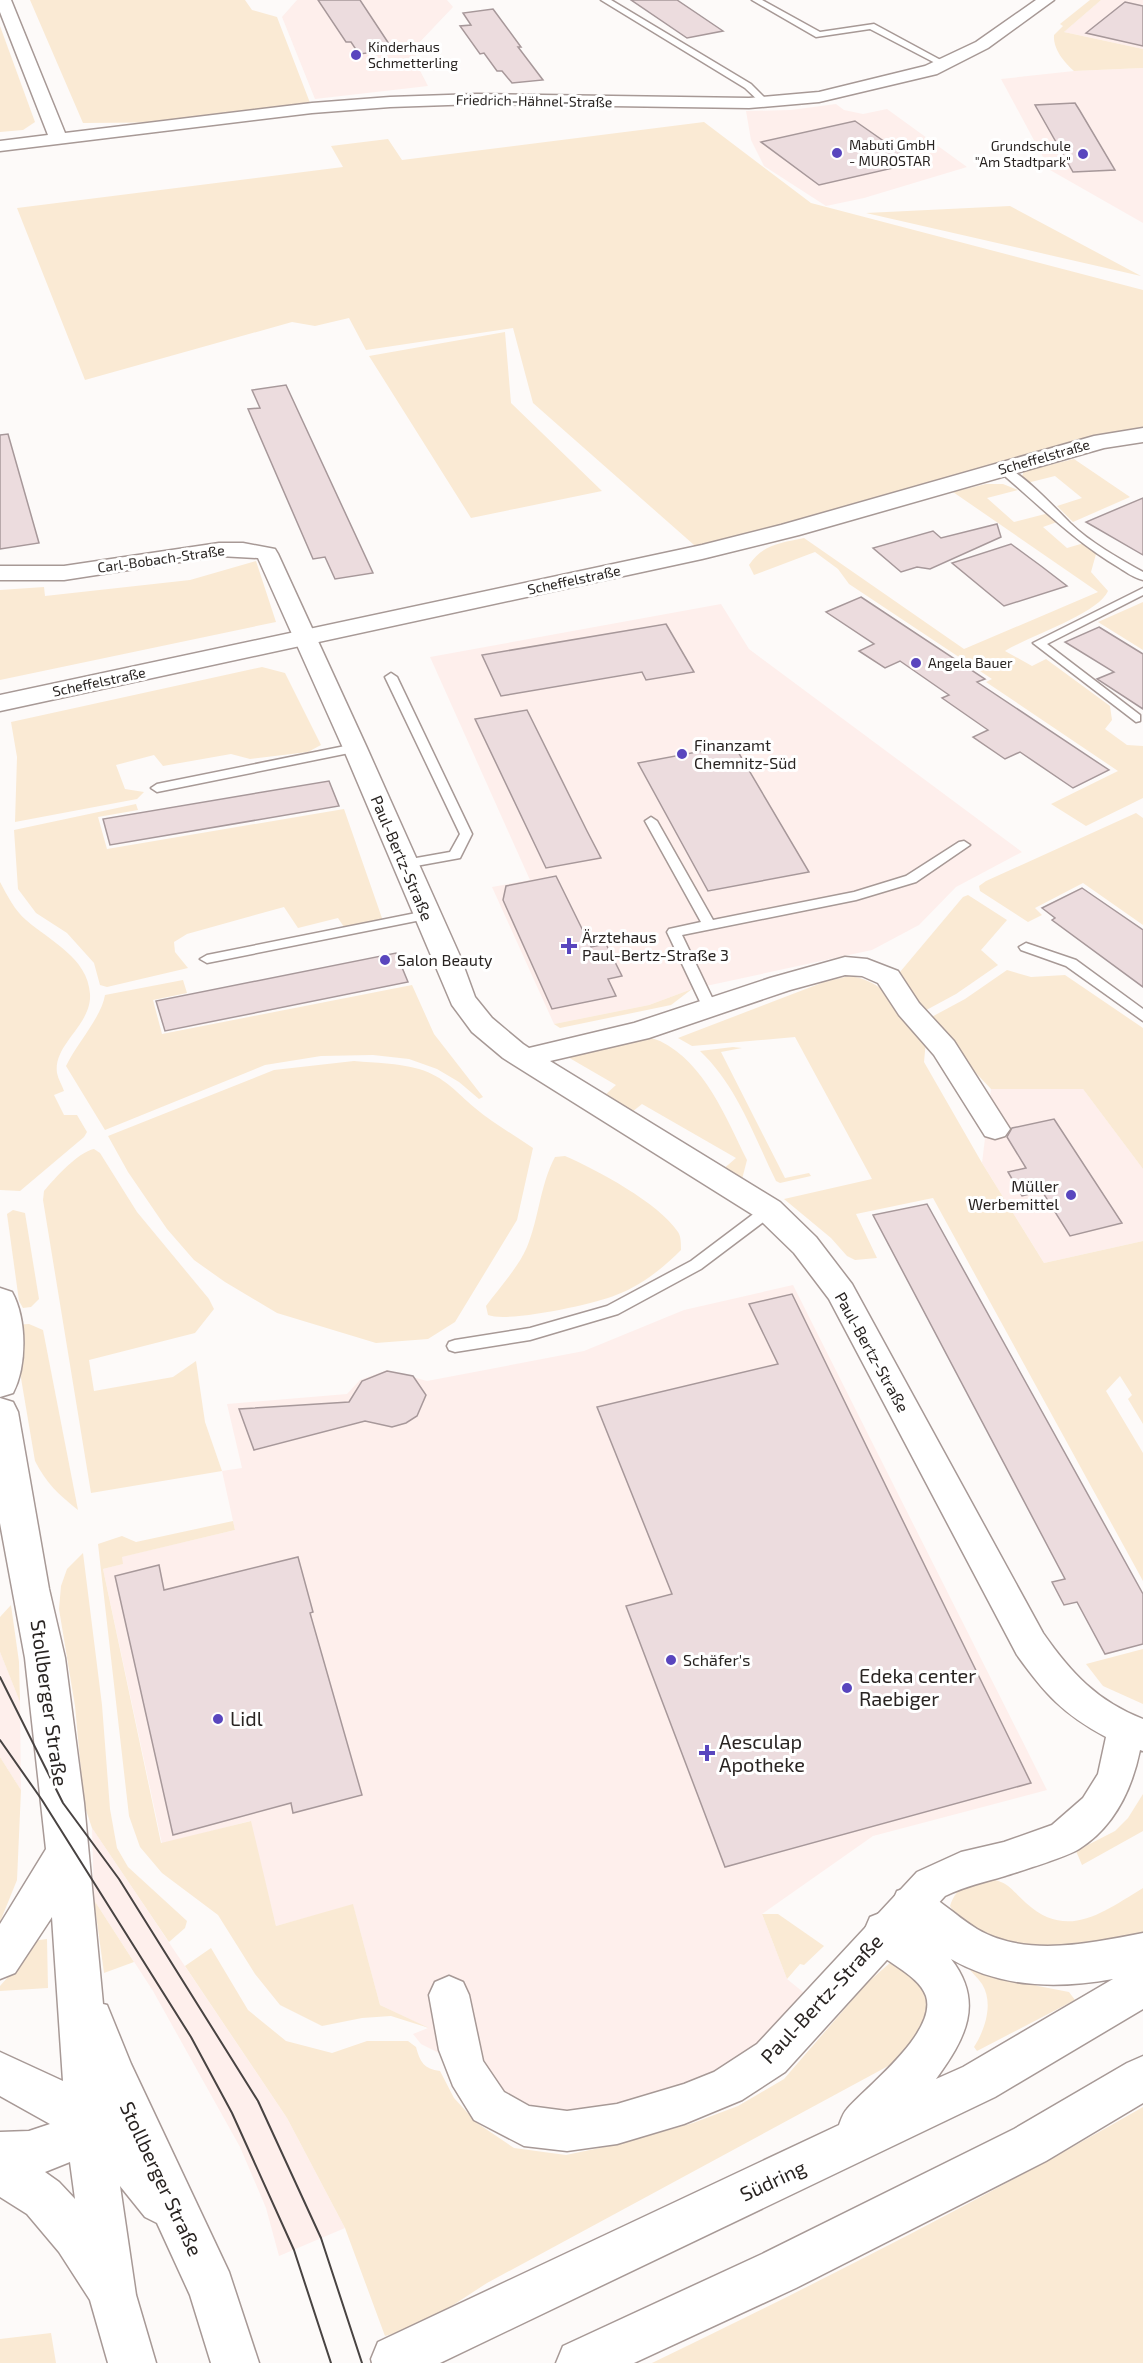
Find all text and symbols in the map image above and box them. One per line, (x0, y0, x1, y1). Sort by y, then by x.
place label: Kinderhaus Schmetterling (368, 38, 458, 71)
marker: Kinderhaus Schmetterling (349, 48, 363, 62)
street label: Friedrich-Hähnel-Straße (456, 91, 612, 110)
place label: Mabuti GmbH - MUROSTAR (849, 136, 935, 169)
place label: Grundschule "Am Stadtpark" (975, 137, 1071, 170)
marker: Mabuti GmbH - MUROSTAR (830, 146, 844, 160)
marker: Grundschule "Am Stadtpark" (1076, 147, 1090, 161)
street label: Scheffelstraße (996, 435, 1092, 478)
street label: Carl-Bobach-Straße (96, 541, 226, 576)
street label: Scheffelstraße (526, 561, 622, 598)
place label: Angela Bauer (928, 654, 1013, 671)
marker: Angela Bauer (909, 656, 923, 670)
street label: Scheffelstraße (51, 663, 147, 700)
place label: Finanzamt Chemnitz-Süd (694, 735, 797, 772)
marker: Finanzamt Chemnitz-Süd (675, 747, 689, 761)
street label: Paul-Bertz-Straße (367, 792, 437, 923)
place label: Ärztehaus Paul-Bertz-Straße 3 (582, 927, 729, 964)
marker: Ärztehaus Paul-Bertz-Straße 3 (560, 937, 578, 955)
place label: Salon Beauty (397, 950, 493, 969)
marker: Salon Beauty (378, 953, 392, 967)
place label: Müller Werbemittel (968, 1176, 1060, 1213)
marker: Müller Werbemittel (1064, 1188, 1078, 1202)
street label: Paul-Bertz-Straße (832, 1288, 913, 1415)
street label: Stollberger Straße (26, 1618, 74, 1788)
place label: Schäfer's (683, 1650, 750, 1669)
marker: Schäfer's (664, 1653, 678, 1667)
place label: Edeka center Raebiger (859, 1663, 976, 1710)
marker: Edeka center Raebiger (840, 1681, 854, 1695)
place label: Lidl (230, 1706, 263, 1730)
marker: Lidl (211, 1712, 225, 1726)
place label: Aesculap Apotheke (719, 1729, 805, 1776)
marker: Aesculap Apotheke (700, 1746, 714, 1760)
street label: Paul-Bertz-Straße (755, 1929, 887, 2068)
street label: Stollberger Straße (116, 2097, 208, 2260)
street label: Südring (736, 2154, 809, 2206)

